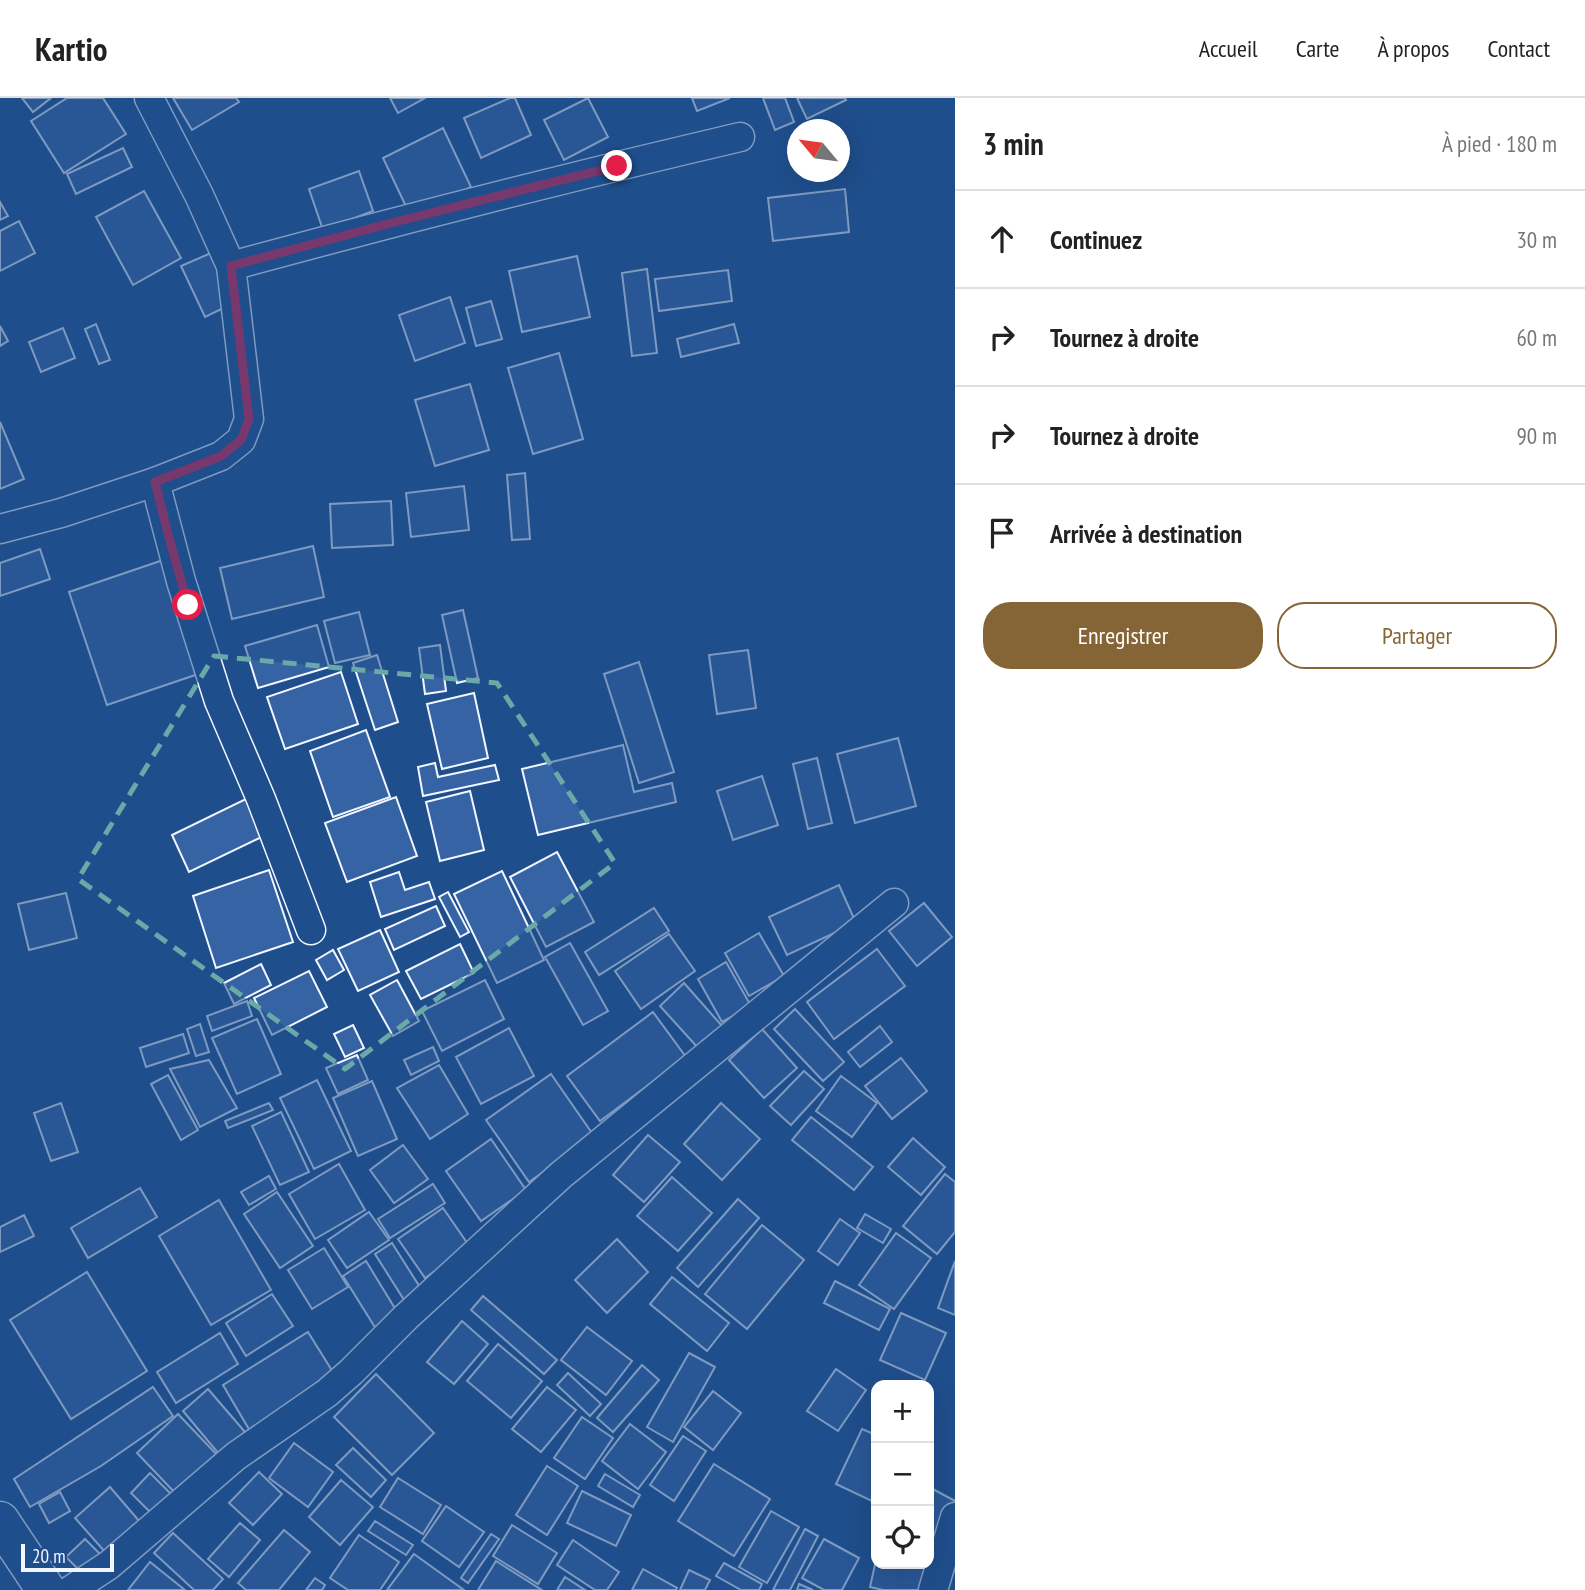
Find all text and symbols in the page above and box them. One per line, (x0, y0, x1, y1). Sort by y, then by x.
text: Kartio (35, 27, 108, 70)
text: Accueil (1199, 33, 1258, 64)
text: Carte (1296, 33, 1339, 64)
text: À propos (1377, 33, 1449, 64)
text: Contact (1487, 33, 1550, 64)
north arrow (787, 119, 850, 182)
text: 3 min (983, 124, 1044, 163)
text: À pied · 180 m (1442, 129, 1557, 158)
route end (601, 150, 632, 181)
icon: ahead (983, 220, 1021, 258)
text: Continuez (1050, 223, 1142, 256)
text: 30 m (1516, 225, 1557, 254)
icon: right (983, 318, 1021, 356)
text: Tournez à droite (1050, 321, 1199, 354)
text: 60 m (1516, 323, 1557, 352)
icon: right (983, 416, 1021, 454)
text: Tournez à droite (1050, 419, 1199, 452)
text: 90 m (1516, 421, 1557, 450)
icon: arrive (983, 514, 1021, 552)
text: Arrivée à destination (1050, 517, 1242, 550)
route start (172, 589, 203, 620)
button: Enregistrer (983, 602, 1263, 669)
button: Partager (1277, 602, 1557, 669)
map controls (871, 1380, 934, 1569)
button: + (871, 1380, 934, 1443)
button: − (871, 1443, 934, 1506)
button: locate (871, 1506, 934, 1569)
scale bar (21, 1541, 114, 1573)
text: 20 m (32, 1544, 66, 1568)

